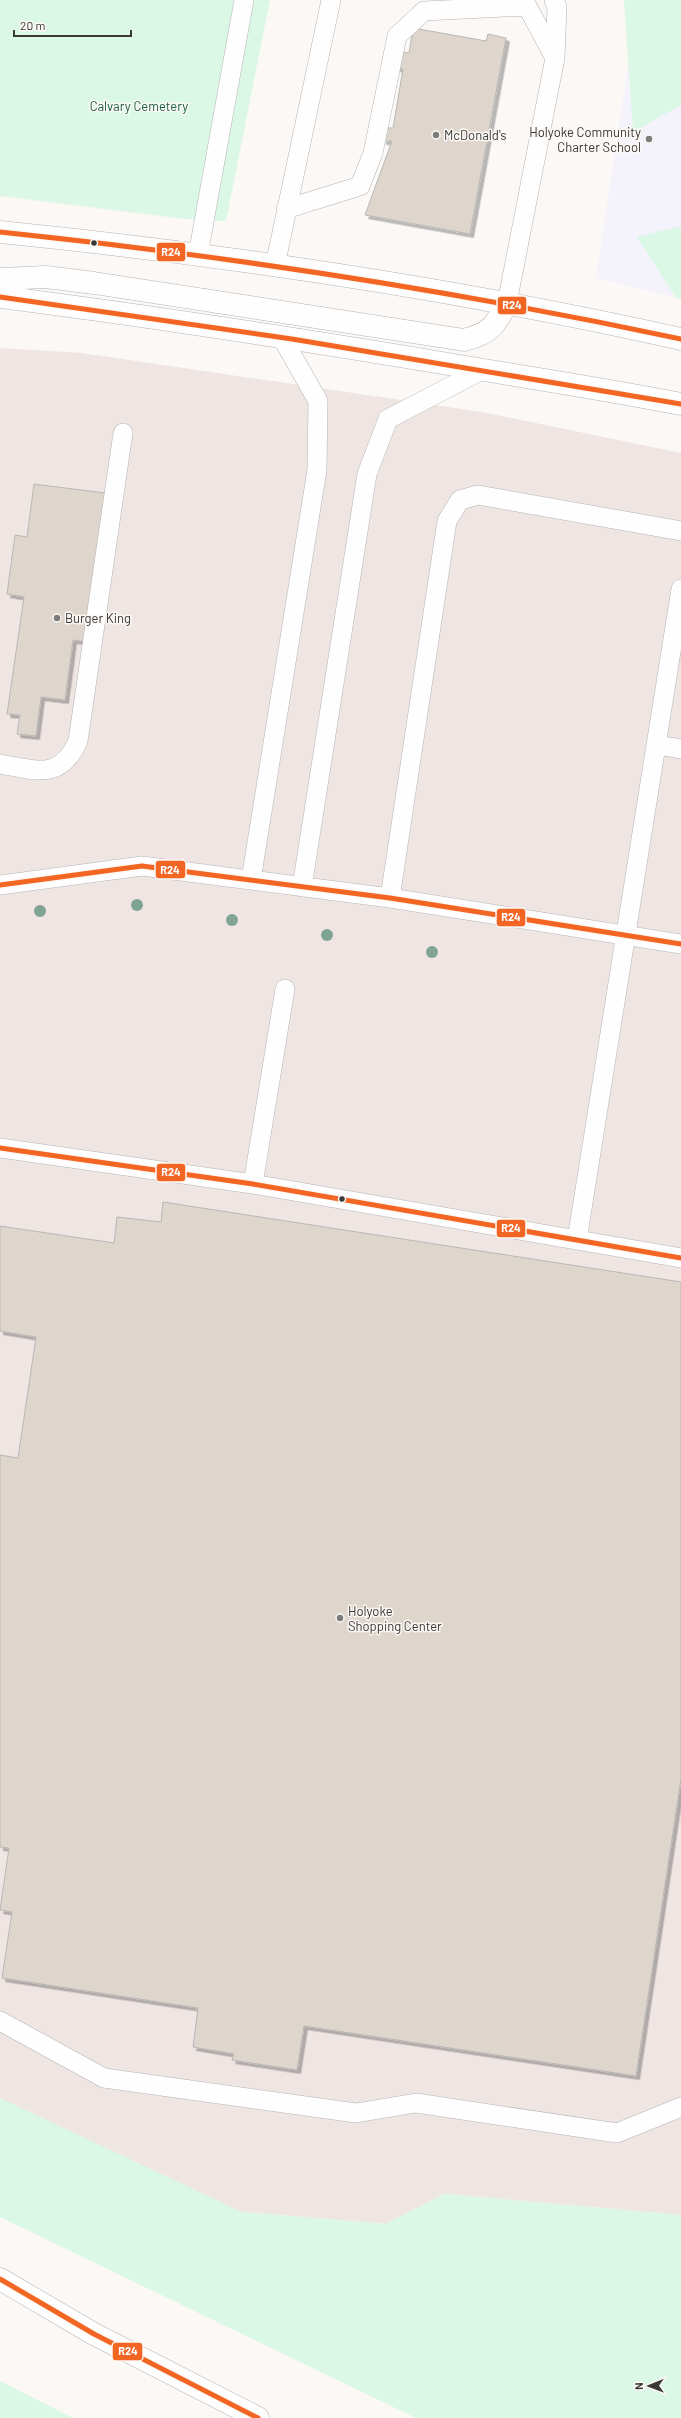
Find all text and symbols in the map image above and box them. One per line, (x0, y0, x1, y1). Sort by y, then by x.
scale bar (14, 12, 131, 38)
text: 20 m (20, 18, 46, 32)
park label: Calvary Cemetery (90, 98, 188, 114)
place label: Holyoke Community Charter School (529, 124, 641, 155)
place label: McDonald's (444, 127, 507, 143)
marker: McDonald's (431, 130, 441, 140)
marker: Holyoke Community Charter School (644, 134, 654, 144)
unlabelled marker (89, 238, 99, 248)
line badge: R24 (156, 242, 186, 262)
text: R24 (161, 245, 181, 258)
line badge: R24 (497, 296, 527, 315)
text: R24 (502, 298, 522, 311)
place label: Burger King (65, 610, 131, 626)
marker: Burger King (52, 613, 62, 623)
line badge: R24 (155, 860, 186, 879)
text: R24 (160, 863, 180, 876)
line badge: R24 (496, 908, 526, 927)
text: R24 (501, 910, 521, 923)
line badge: R24 (156, 1163, 186, 1182)
text: R24 (161, 1165, 181, 1178)
unlabelled marker (337, 1194, 347, 1204)
line badge: R24 (496, 1219, 526, 1238)
text: R24 (501, 1221, 521, 1234)
place label: Holyoke Shopping Center (348, 1603, 442, 1634)
marker: Holyoke Shopping Center (335, 1613, 345, 1623)
line badge: R24 (112, 2342, 143, 2361)
text: R24 (118, 2344, 138, 2357)
north arrow (629, 2366, 669, 2406)
text: N (632, 2382, 645, 2390)

